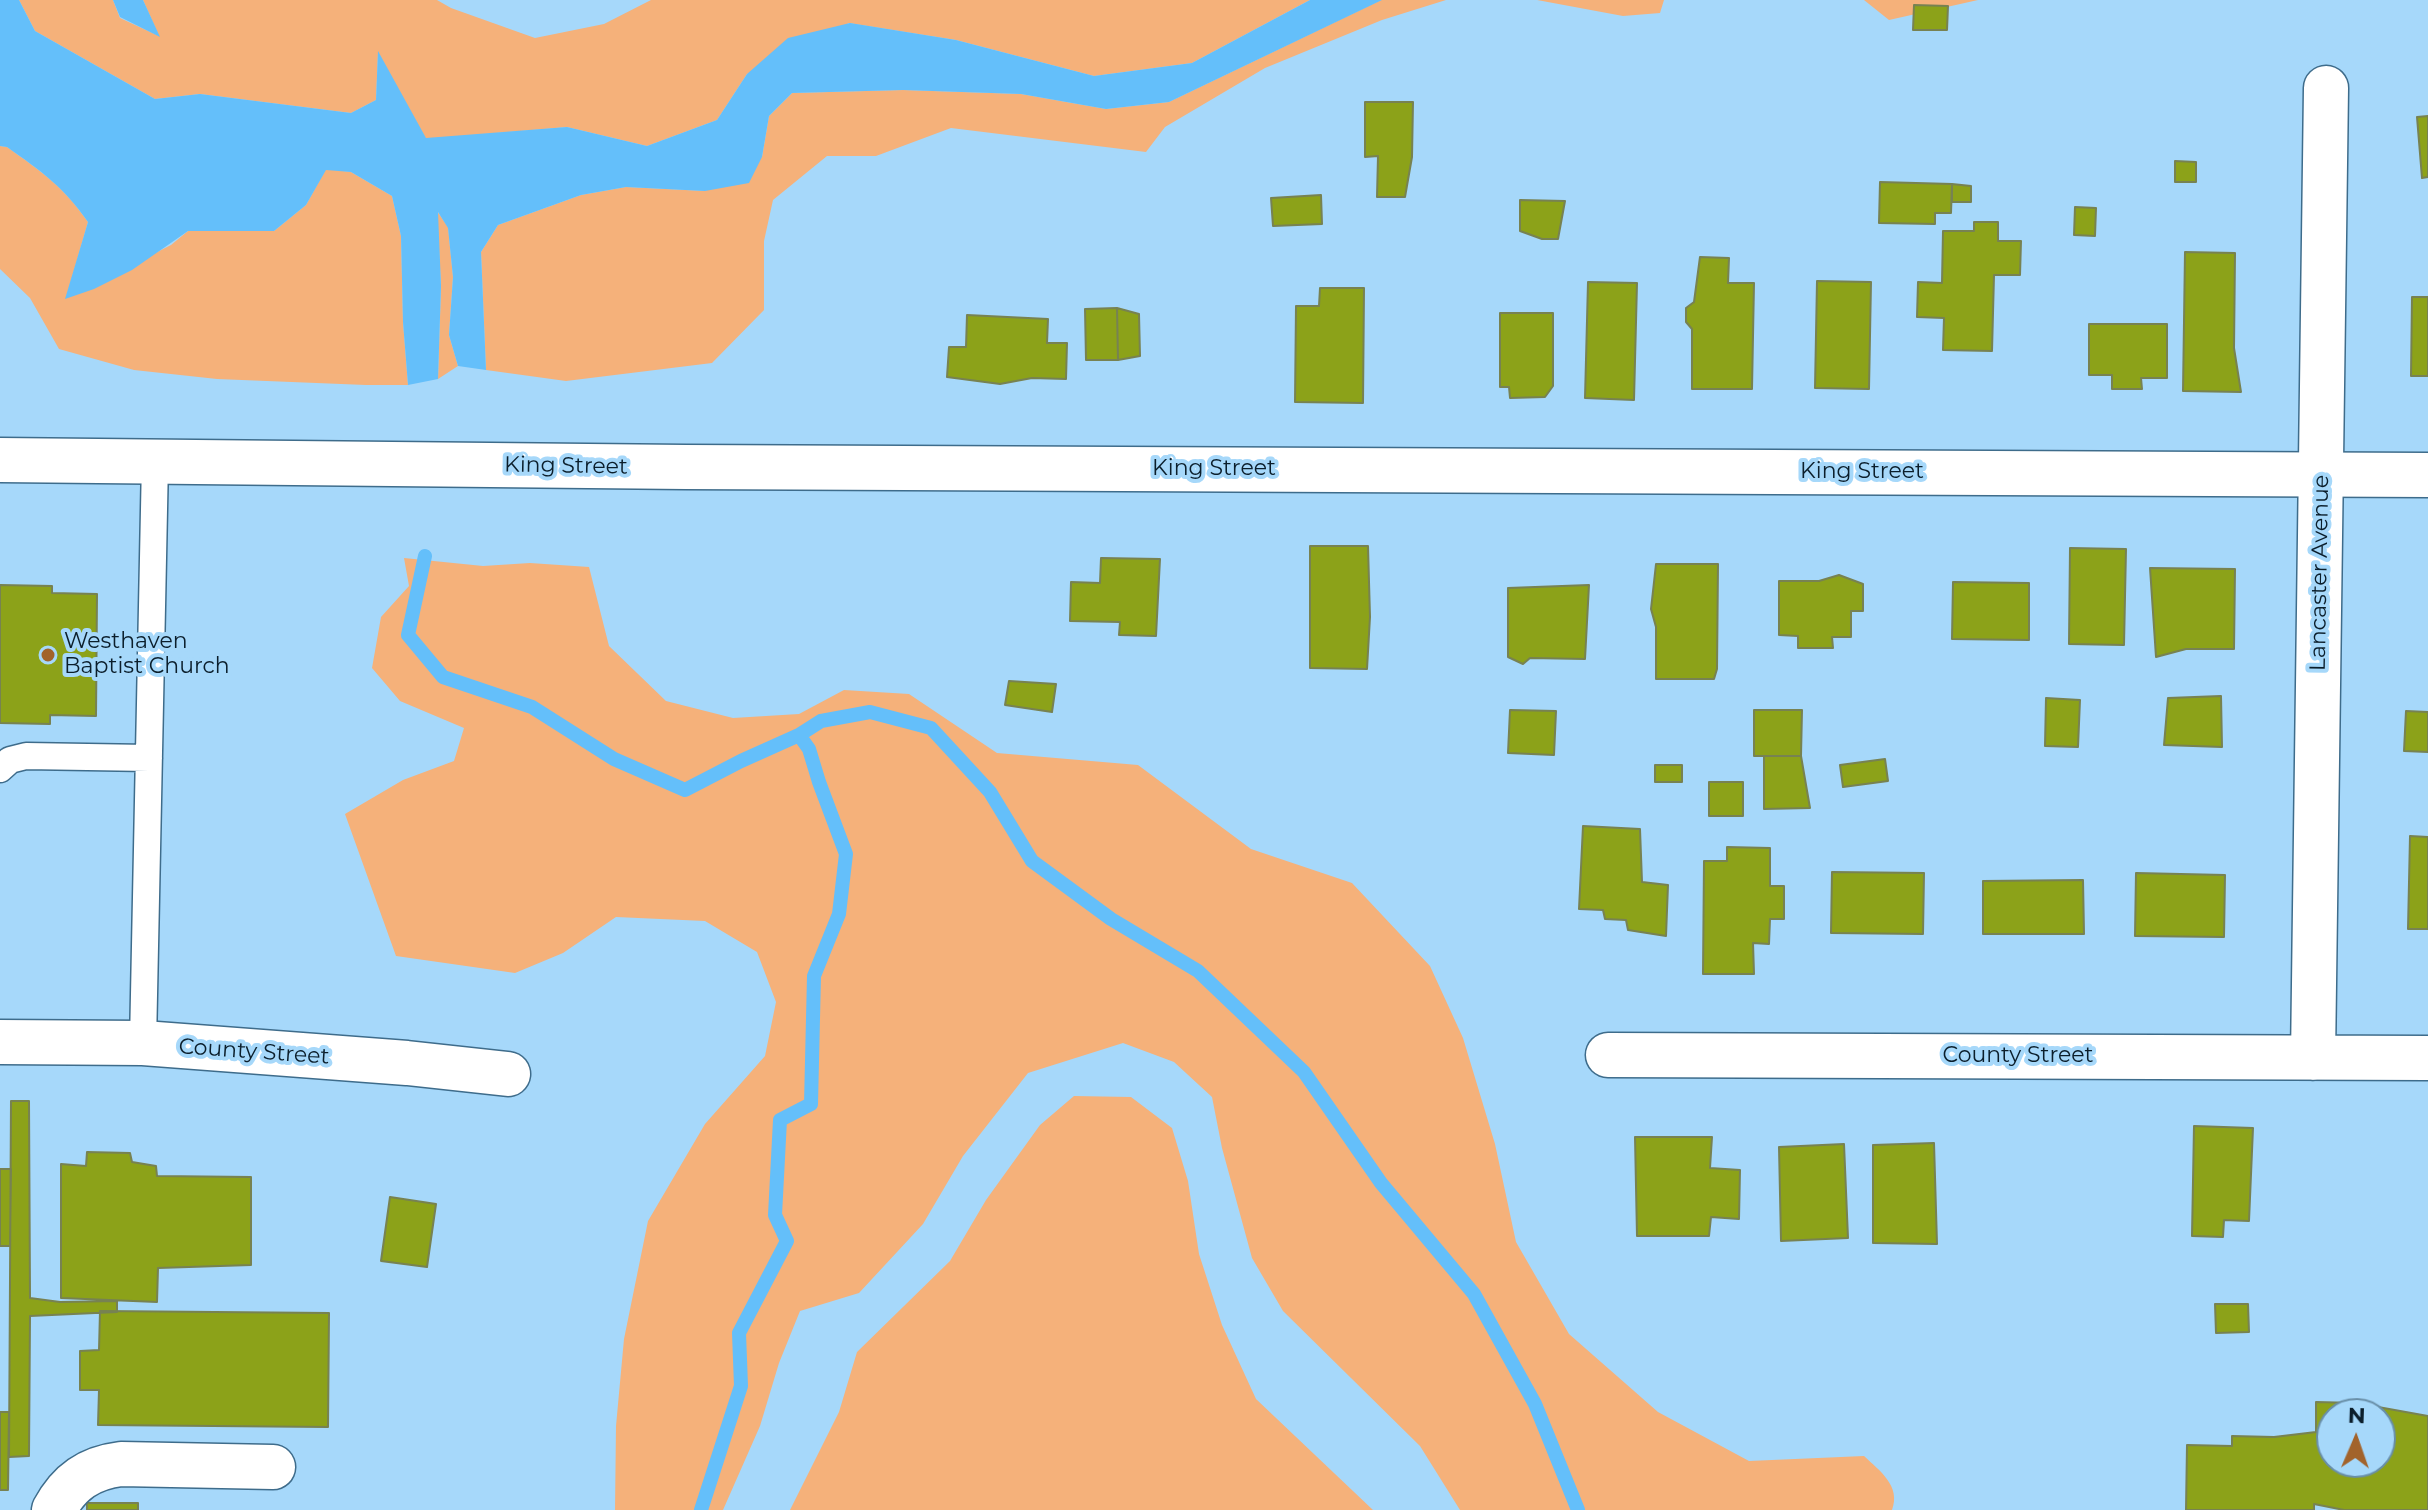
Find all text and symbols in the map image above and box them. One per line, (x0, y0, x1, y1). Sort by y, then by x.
street label: King Street (504, 452, 628, 480)
street label: King Street (1152, 456, 1276, 482)
street label: King Street (1800, 459, 1924, 485)
street label: Lancaster Avenue (2305, 475, 2335, 671)
place label: Westhaven Baptist Church (64, 629, 230, 680)
marker: Westhaven Baptist Church (39, 646, 57, 664)
street label: County Street (178, 1034, 330, 1070)
street label: County Street (1943, 1043, 2093, 1069)
north arrow (2316, 1398, 2396, 1478)
text: N (2347, 1402, 2366, 1429)

